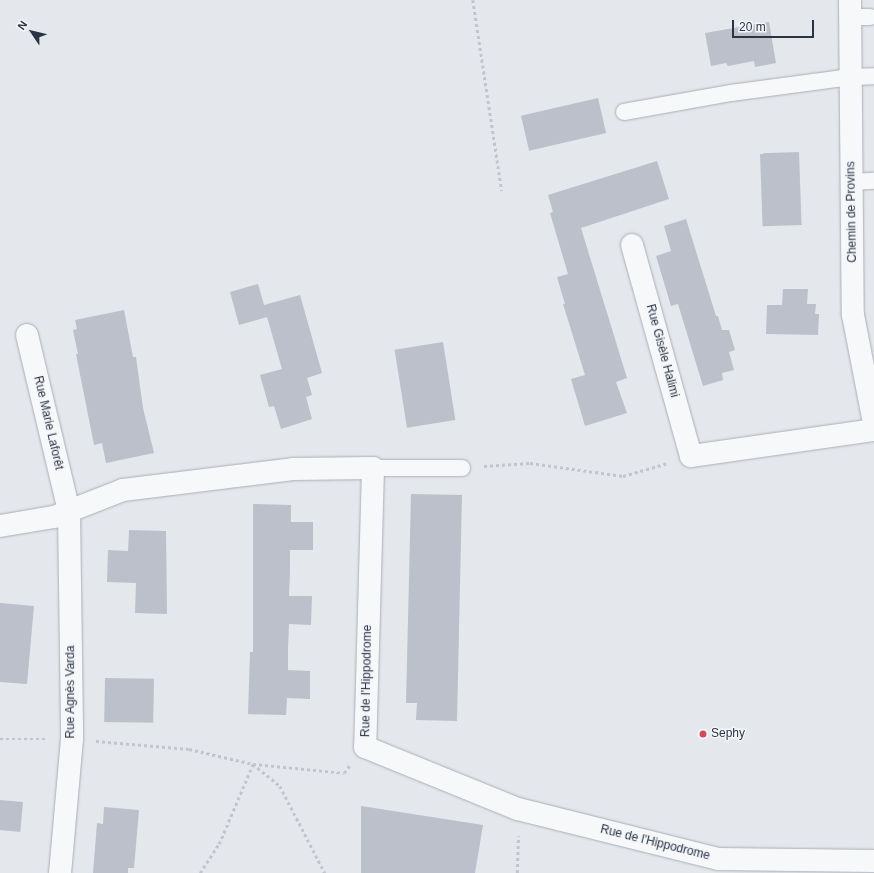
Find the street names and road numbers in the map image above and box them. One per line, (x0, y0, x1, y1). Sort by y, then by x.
street label: Chemin de Provins (844, 161, 860, 263)
street label: Rue Gisèle Halimi (643, 303, 681, 399)
street label: Rue Marie Laforêt (30, 375, 66, 471)
street label: Rue de l'Hippodrome (359, 625, 375, 737)
street label: Rue Agnès Varda (64, 645, 78, 739)
street label: Rue de l'Hippodrome (599, 822, 711, 864)

